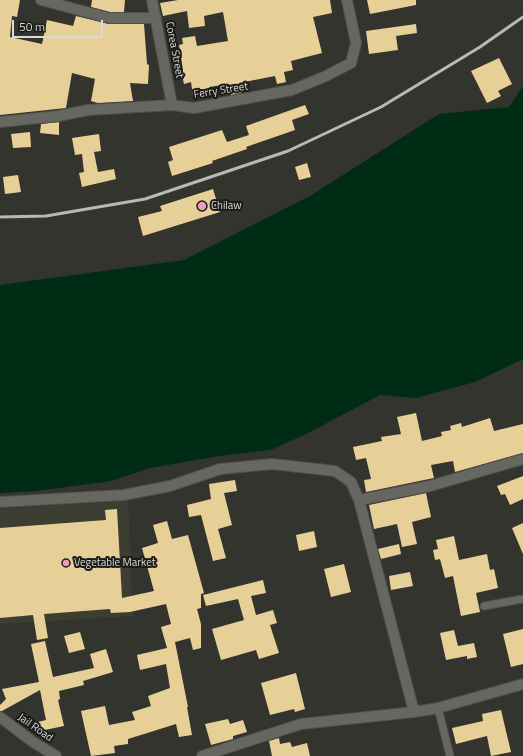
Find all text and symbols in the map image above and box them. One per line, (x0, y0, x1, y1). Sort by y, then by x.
scale bar (14, 12, 105, 38)
text: 50 m (19, 17, 45, 36)
street label: Corea Street (162, 21, 186, 79)
street label: Ferry Street (193, 80, 249, 102)
place label: Chilaw (211, 199, 242, 213)
marker: Chilaw (196, 200, 208, 212)
place label: Vegetable Market (74, 556, 156, 570)
marker: Vegetable Market (61, 558, 71, 568)
street label: Jail Road (15, 711, 55, 745)

